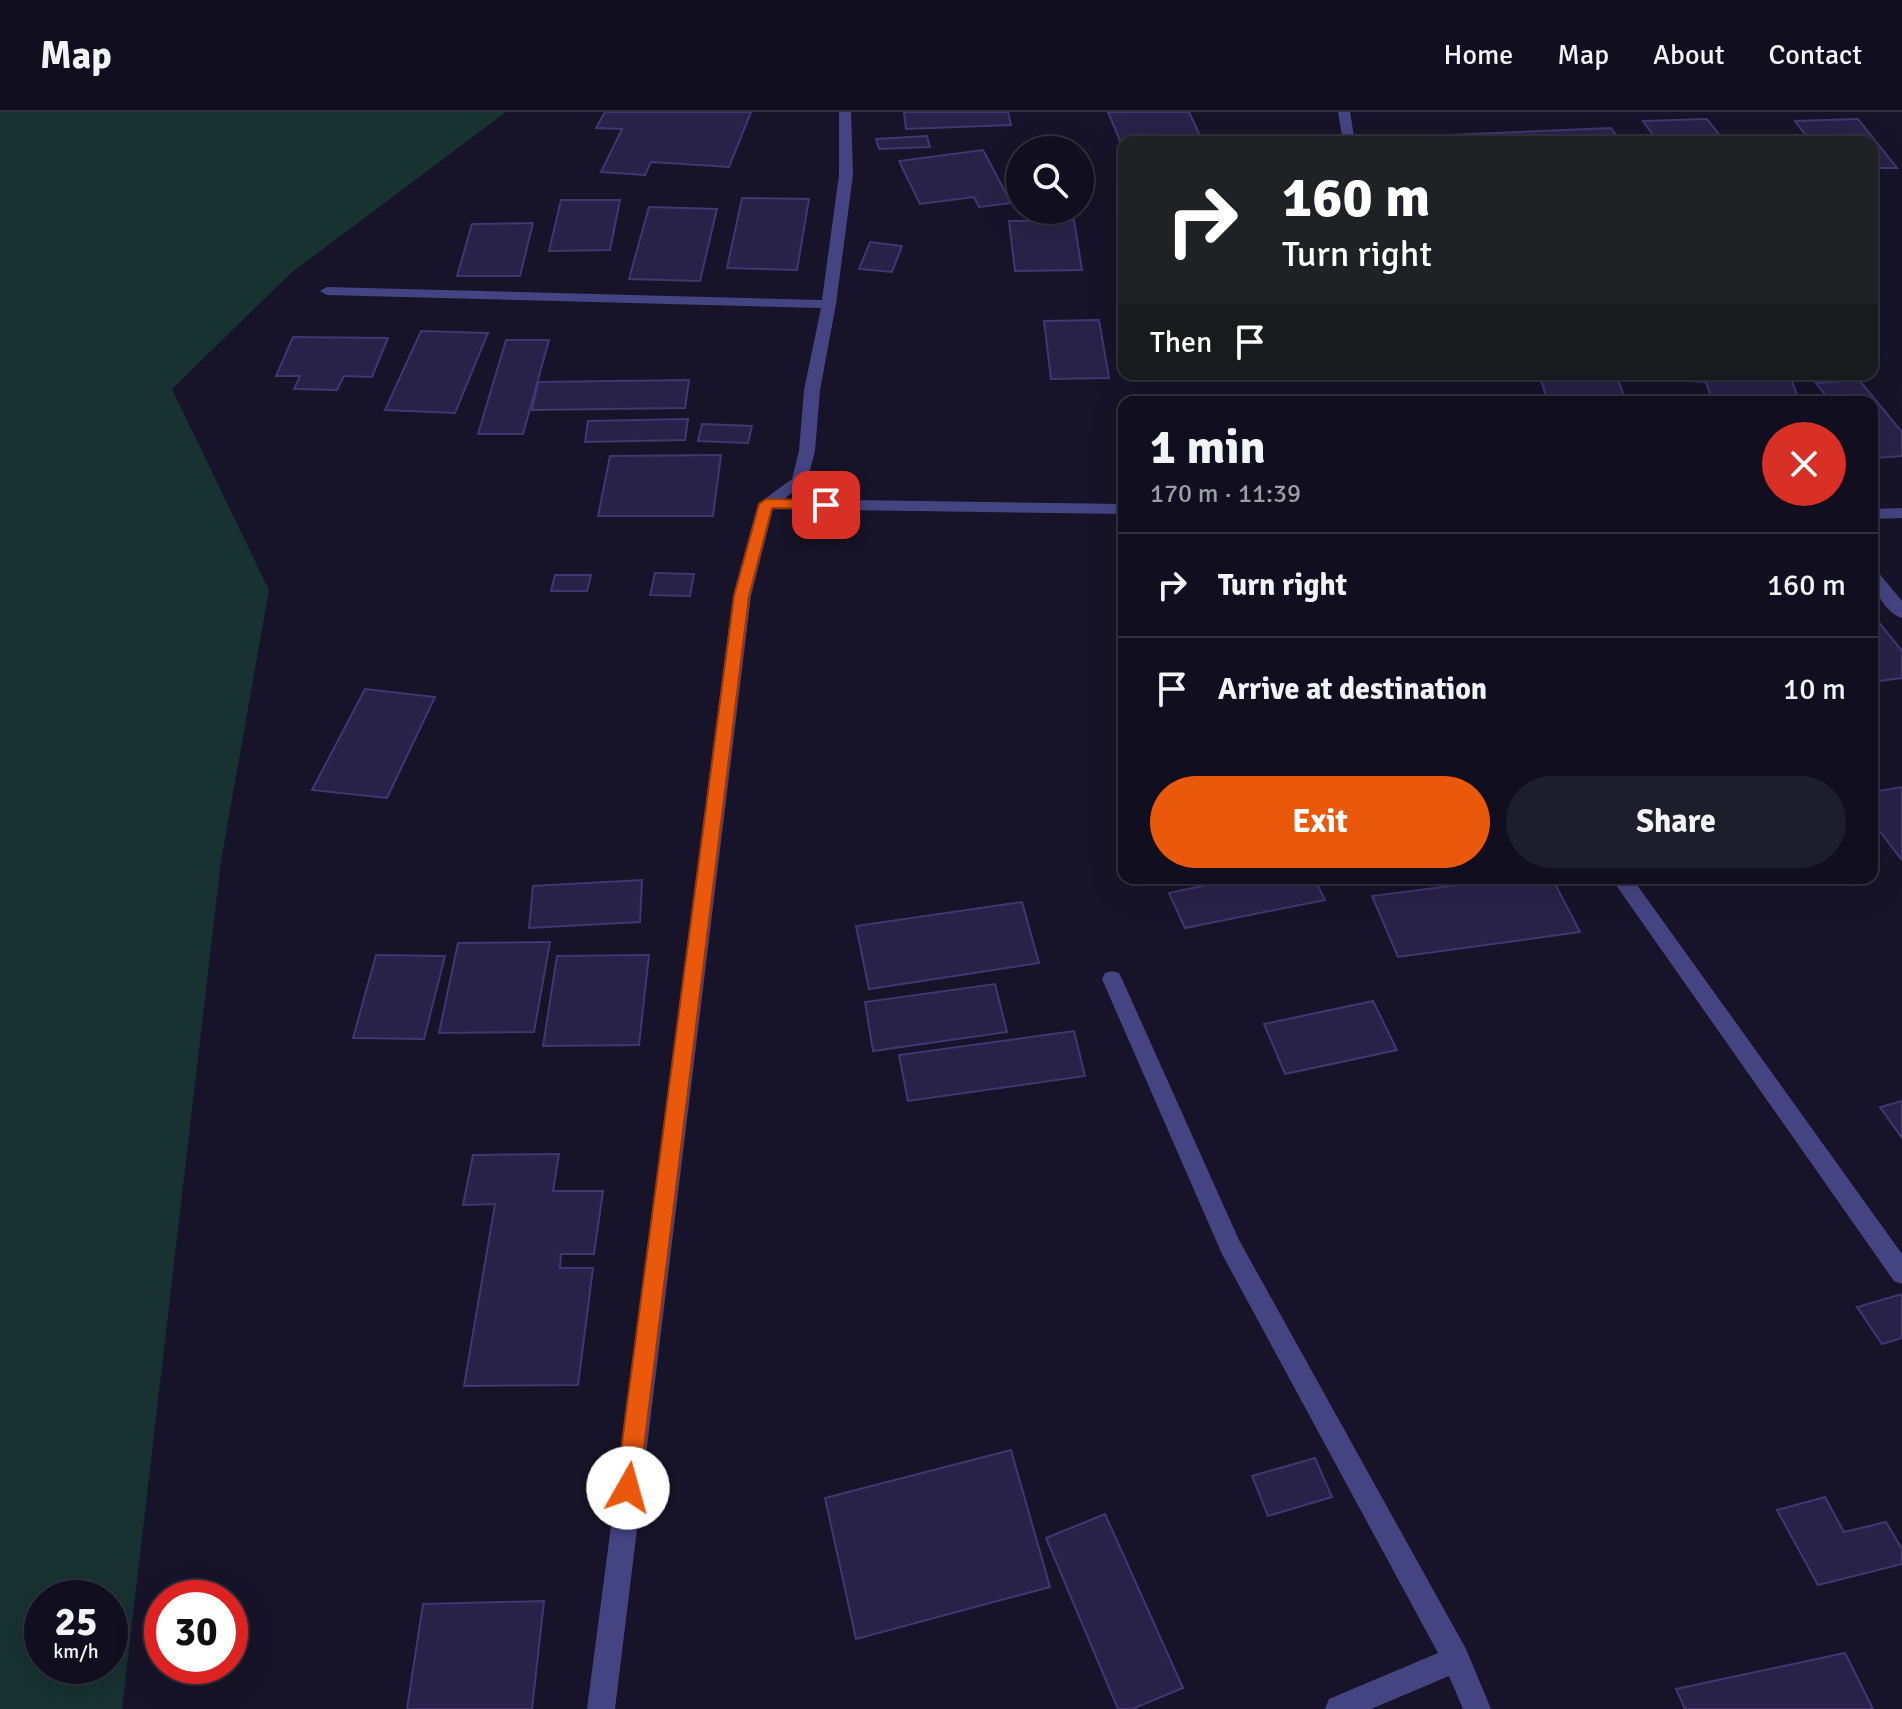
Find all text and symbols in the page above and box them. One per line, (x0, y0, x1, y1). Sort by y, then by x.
text: Map (40, 32, 112, 79)
text: Home (1444, 38, 1513, 72)
text: Map (1557, 38, 1609, 72)
text: About (1653, 38, 1725, 72)
text: Contact (1769, 38, 1862, 72)
map controls (1006, 136, 1094, 224)
button: search (1006, 136, 1094, 224)
text: 160 m (1282, 163, 1430, 232)
icon: right (1150, 168, 1254, 272)
text: Turn right (1282, 232, 1432, 277)
icon: arrive (1228, 320, 1272, 364)
text: Then (1150, 324, 1212, 361)
text: 1 min (1150, 418, 1266, 477)
button: close (1762, 422, 1846, 506)
pin (792, 471, 860, 539)
text: 170 m · 11:39 (1150, 478, 1301, 510)
icon: arrive (804, 483, 848, 527)
icon: right (1150, 563, 1194, 607)
text: Turn right (1218, 567, 1347, 604)
text: 160 m (1767, 567, 1846, 604)
icon: arrive (1150, 667, 1194, 711)
text: Arrive at destination (1218, 671, 1487, 708)
text: 10 m (1783, 671, 1846, 708)
button: Exit (1150, 776, 1490, 868)
button: Share (1506, 776, 1846, 868)
position arrow (586, 1446, 670, 1530)
speed limit sign: 30 (144, 1580, 248, 1684)
text: 25 (54, 1597, 98, 1647)
text: km/h (53, 1639, 99, 1664)

